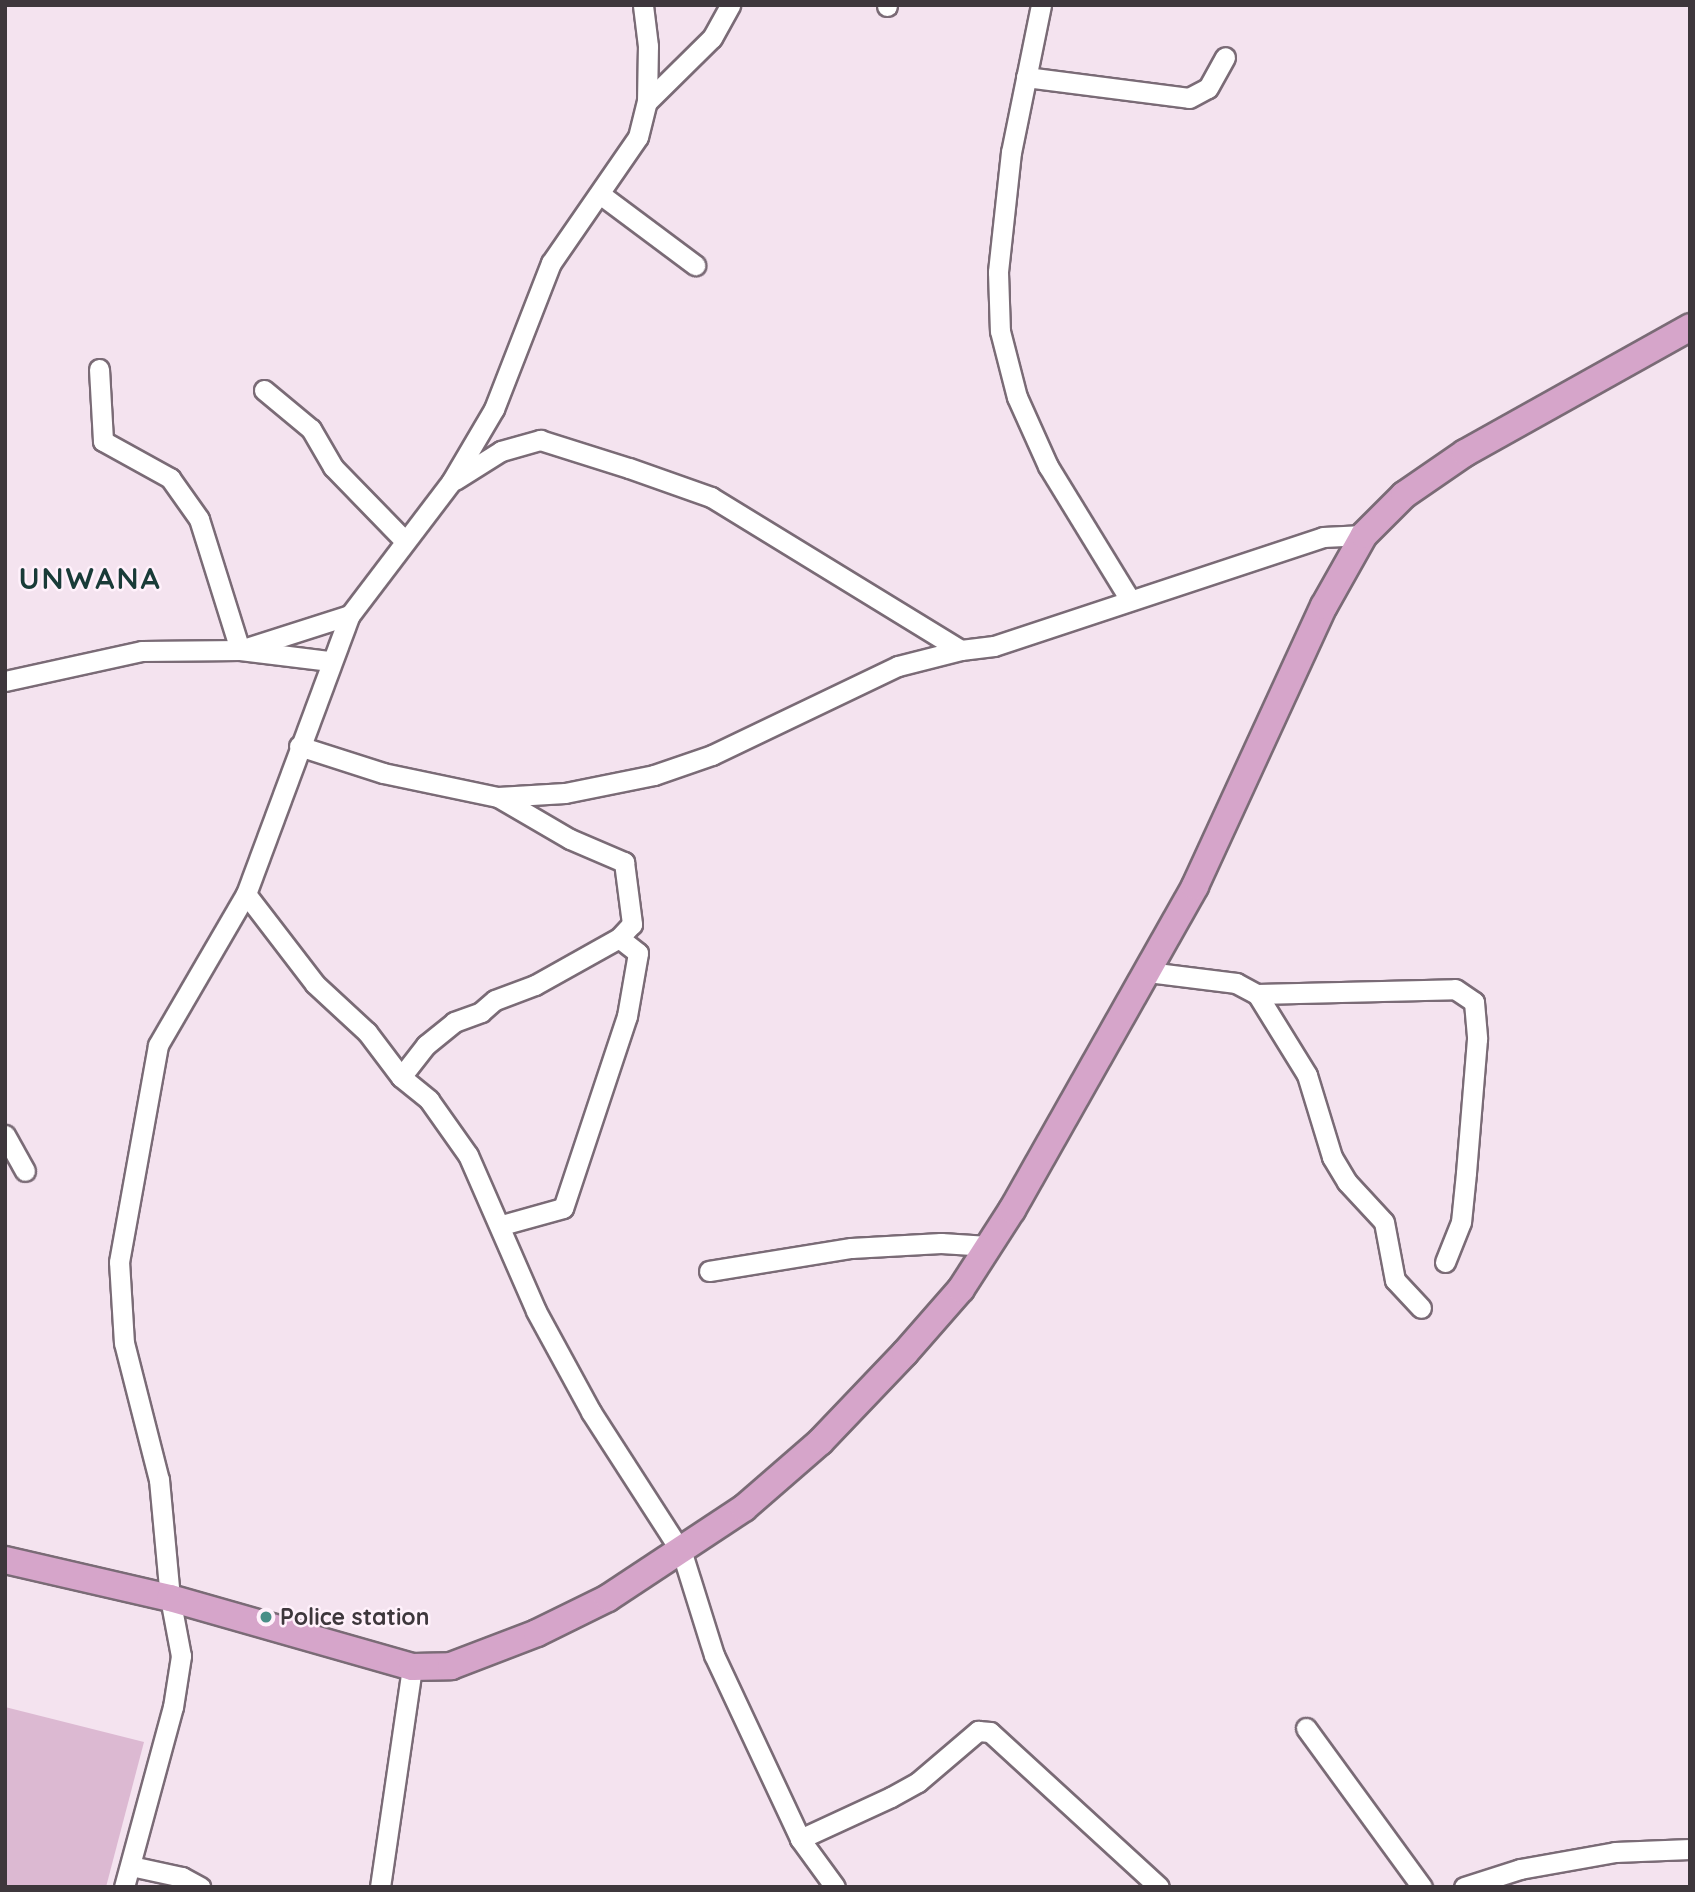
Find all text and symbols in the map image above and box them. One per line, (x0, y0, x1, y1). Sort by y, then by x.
district label: UNWANA (19, 560, 161, 596)
place label: Police station (280, 1603, 429, 1631)
marker: Police station (258, 1609, 274, 1625)

